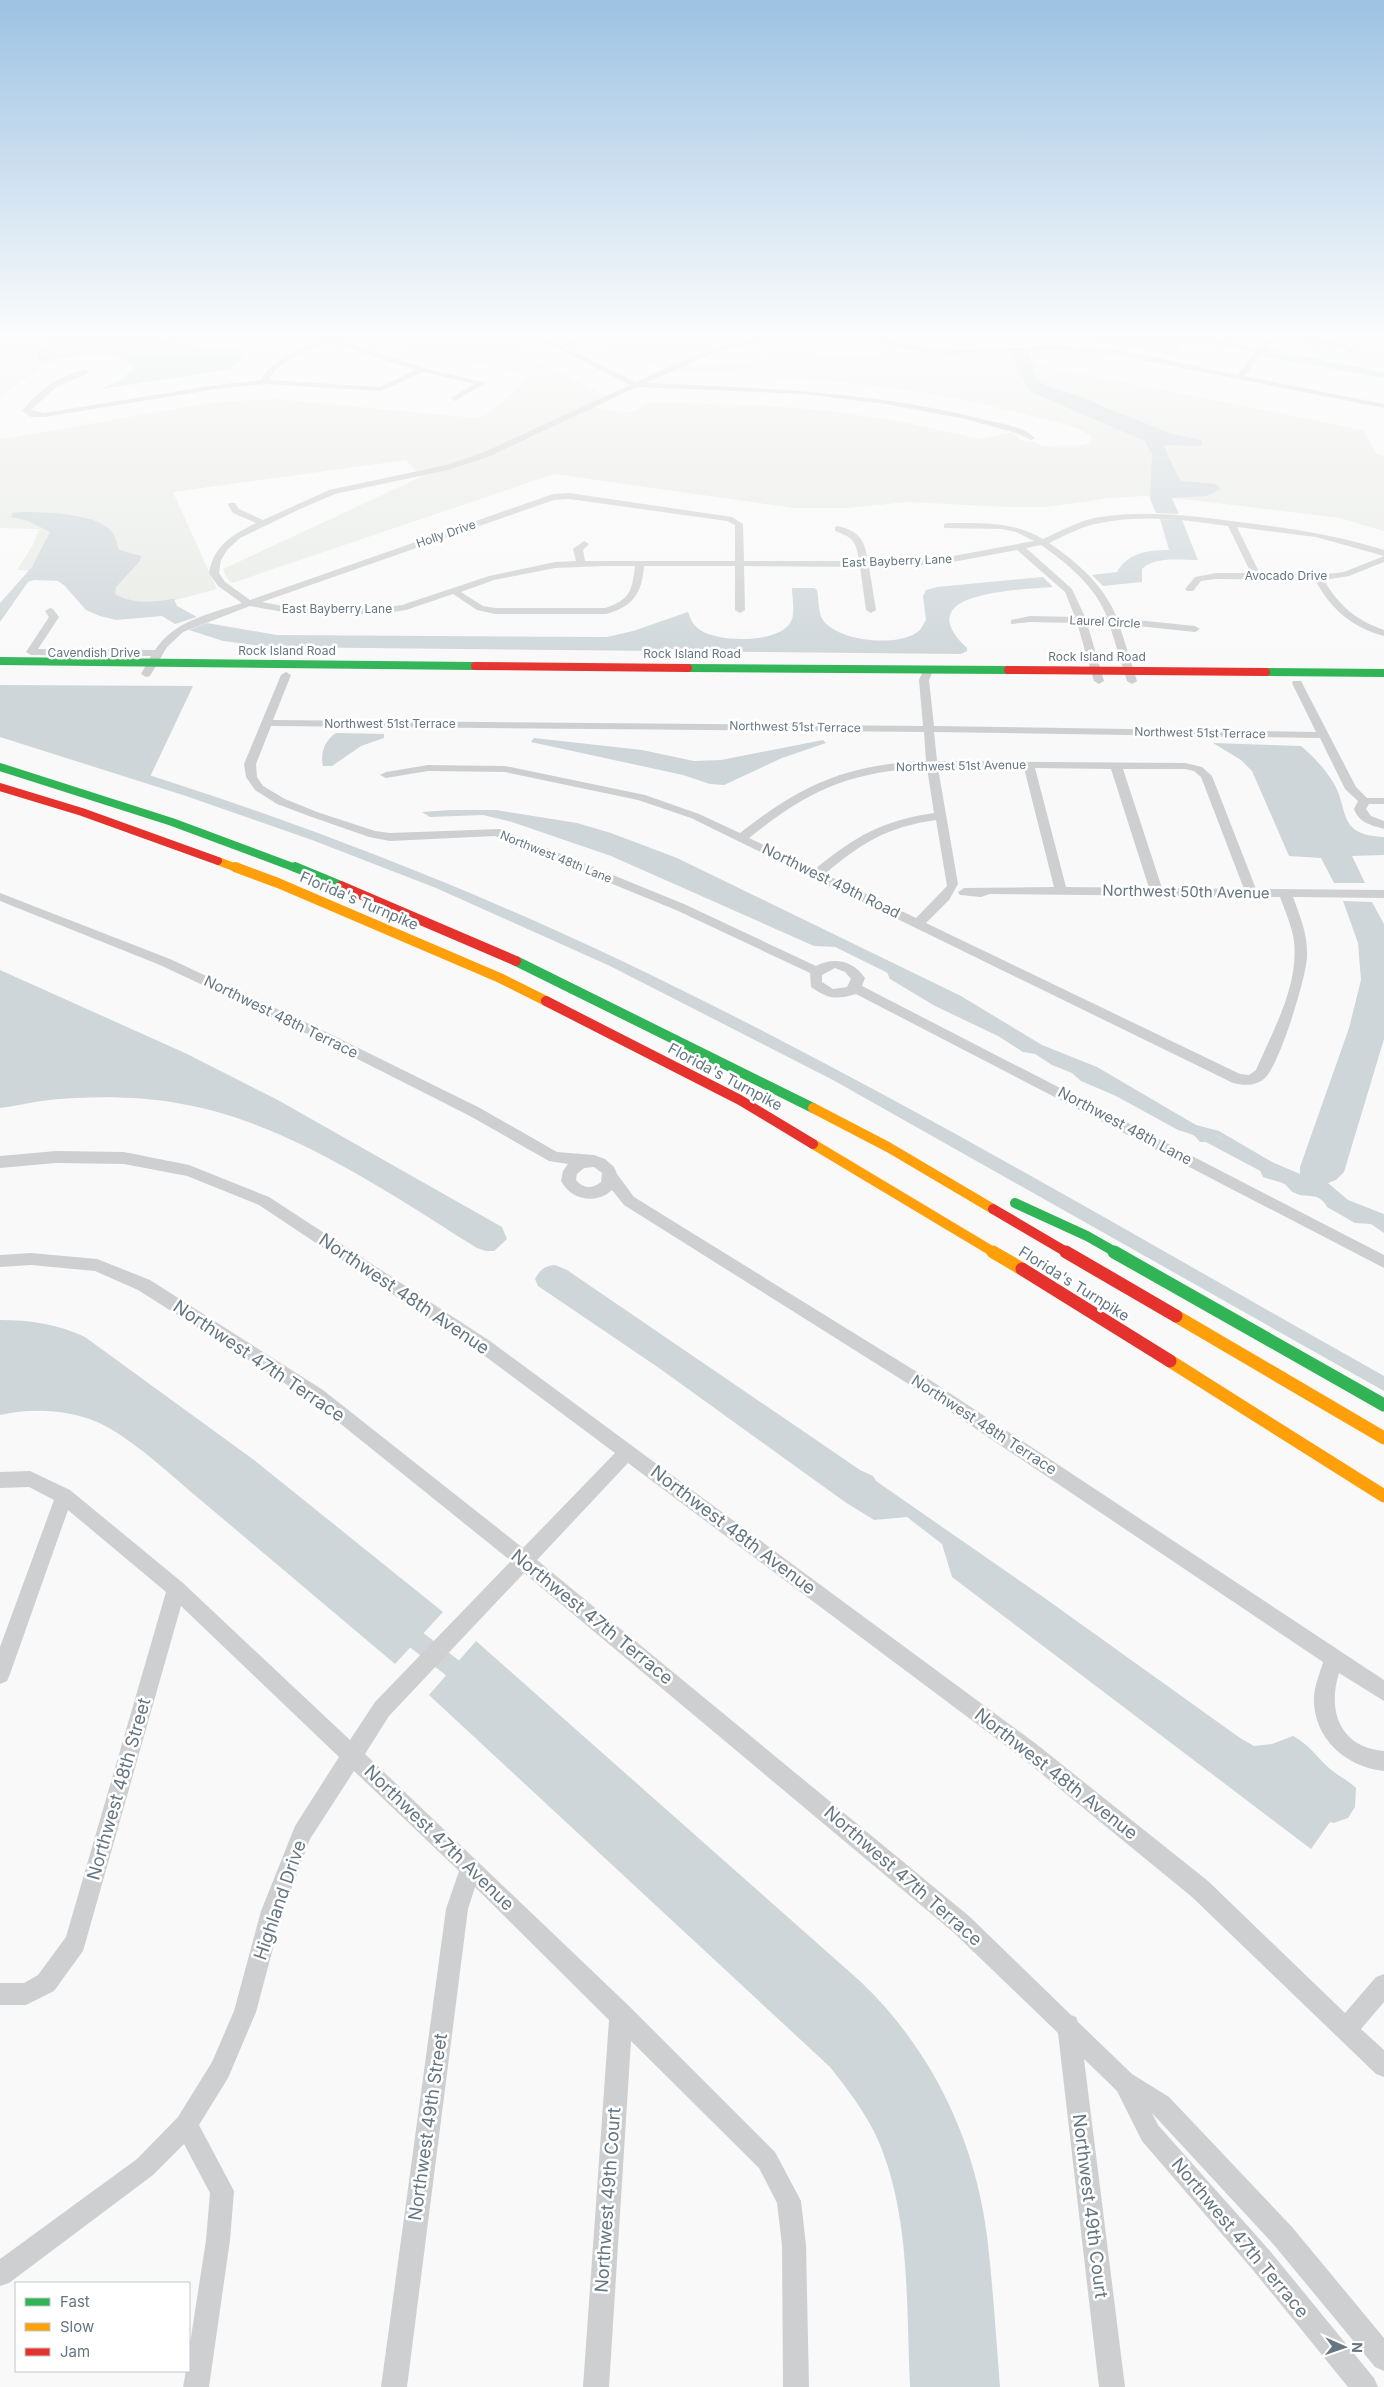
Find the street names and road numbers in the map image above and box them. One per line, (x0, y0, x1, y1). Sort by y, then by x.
street label: Holly Drive (414, 516, 478, 551)
street label: East Bayberry Lane (842, 551, 952, 570)
street label: Avocado Drive (1245, 568, 1327, 583)
street label: East Bayberry Lane (282, 601, 392, 616)
street label: Laurel Circle (1069, 612, 1141, 631)
street label: Rock Island Road (238, 643, 336, 658)
street label: Cavendish Drive (48, 645, 140, 660)
street label: Rock Island Road (643, 646, 741, 661)
street label: Rock Island Road (1048, 649, 1146, 664)
street label: Northwest 51st Terrace (324, 716, 456, 731)
street label: Northwest 51st Terrace (729, 718, 861, 735)
street label: Northwest 51st Terrace (1134, 724, 1266, 741)
street label: Northwest 51st Avenue (896, 757, 1026, 774)
street label: Northwest 48th Lane (498, 827, 614, 886)
street label: Northwest 49th Road (759, 839, 903, 922)
street label: Florida's Turnpike (297, 867, 421, 934)
street label: Northwest 50th Avenue (1102, 881, 1270, 902)
street label: Northwest 48th Terrace (201, 971, 361, 1062)
street label: Florida's Turnpike (665, 1038, 786, 1115)
street label: Northwest 48th Lane (1055, 1082, 1196, 1169)
street label: Northwest 48th Avenue (315, 1229, 493, 1358)
street label: Florida's Turnpike (1015, 1242, 1133, 1325)
street label: Northwest 47th Terrace (170, 1295, 349, 1426)
street label: Northwest 48th Terrace (908, 1371, 1060, 1479)
street label: Northwest 48th Avenue (647, 1461, 820, 1598)
street label: Northwest 47th Terrace (507, 1545, 677, 1688)
street label: Northwest 48th Street (82, 1695, 155, 1882)
street label: Northwest 48th Avenue (971, 1703, 1142, 1844)
street label: Northwest 47th Avenue (360, 1761, 519, 1915)
street label: Northwest 47th Terrace (820, 1801, 986, 1950)
street label: Highland Drive (249, 1837, 310, 1962)
street label: Northwest 49th Street (404, 2032, 451, 2222)
street label: Northwest 49th Court (591, 2107, 624, 2293)
street label: Northwest 49th Court (1069, 2113, 1112, 2299)
street label: Northwest 47th Terrace (1167, 2154, 1313, 2322)

